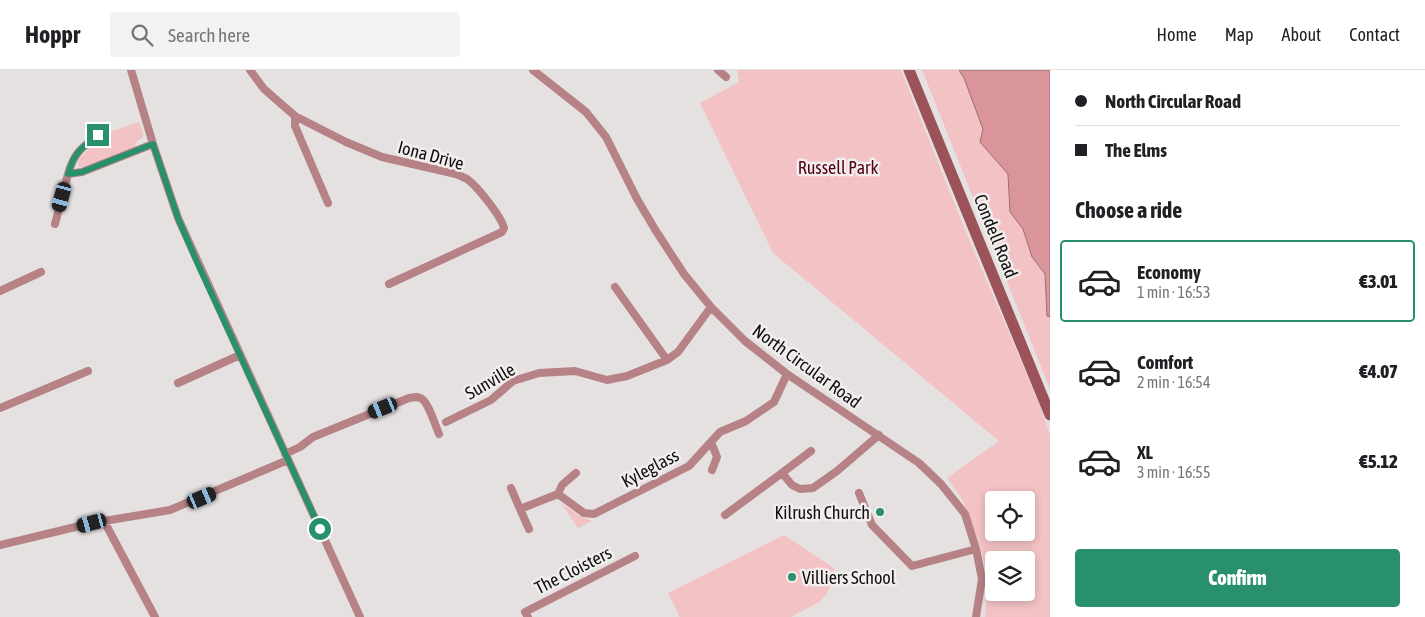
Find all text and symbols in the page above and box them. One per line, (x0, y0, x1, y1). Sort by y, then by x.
search box (110, 12, 460, 57)
text: Hoppr (25, 21, 80, 48)
icon: search (128, 21, 156, 49)
text: Search here (168, 24, 250, 46)
text: Home (1157, 24, 1197, 45)
text: Map (1225, 24, 1254, 45)
text: About (1282, 24, 1321, 45)
text: Contact (1349, 24, 1400, 45)
text: North Circular Road (1105, 90, 1241, 112)
route end (87, 124, 109, 146)
street label: Iona Drive (396, 136, 466, 174)
text: The Elms (1105, 139, 1167, 161)
park label: Russell Park (798, 157, 878, 178)
car (50, 181, 73, 213)
street label: Condell Road (970, 191, 1022, 281)
text: Choose a ride (1075, 197, 1182, 223)
icon: car (1077, 259, 1122, 304)
text: Economy (1137, 261, 1201, 283)
text: €3.01 (1359, 270, 1398, 292)
text: 1 min · 16:53 (1137, 283, 1210, 301)
street label: North Circular Road (749, 320, 865, 412)
icon: car (1077, 349, 1122, 394)
text: Comfort (1137, 351, 1193, 373)
street label: Sunville (461, 358, 519, 404)
text: €4.07 (1359, 360, 1398, 382)
text: 2 min · 16:54 (1137, 373, 1210, 391)
car (366, 395, 399, 421)
icon: car (1077, 439, 1122, 484)
text: XL (1137, 441, 1153, 463)
street label: Kyleglass (618, 444, 682, 492)
text: €5.12 (1359, 450, 1398, 472)
text: 3 min · 16:55 (1137, 463, 1210, 481)
car (185, 485, 218, 511)
map controls (985, 491, 1035, 601)
button: locate (985, 491, 1035, 541)
place label: Kilrush Church (774, 502, 870, 523)
marker: Kilrush Church (874, 506, 886, 518)
car (75, 512, 108, 534)
route start (309, 518, 331, 540)
street label: The Cloisters (531, 542, 615, 598)
button: Confirm (1075, 549, 1400, 607)
button: layers (985, 551, 1035, 601)
place label: Villiers School (802, 567, 896, 588)
marker: Villiers School (786, 571, 798, 583)

